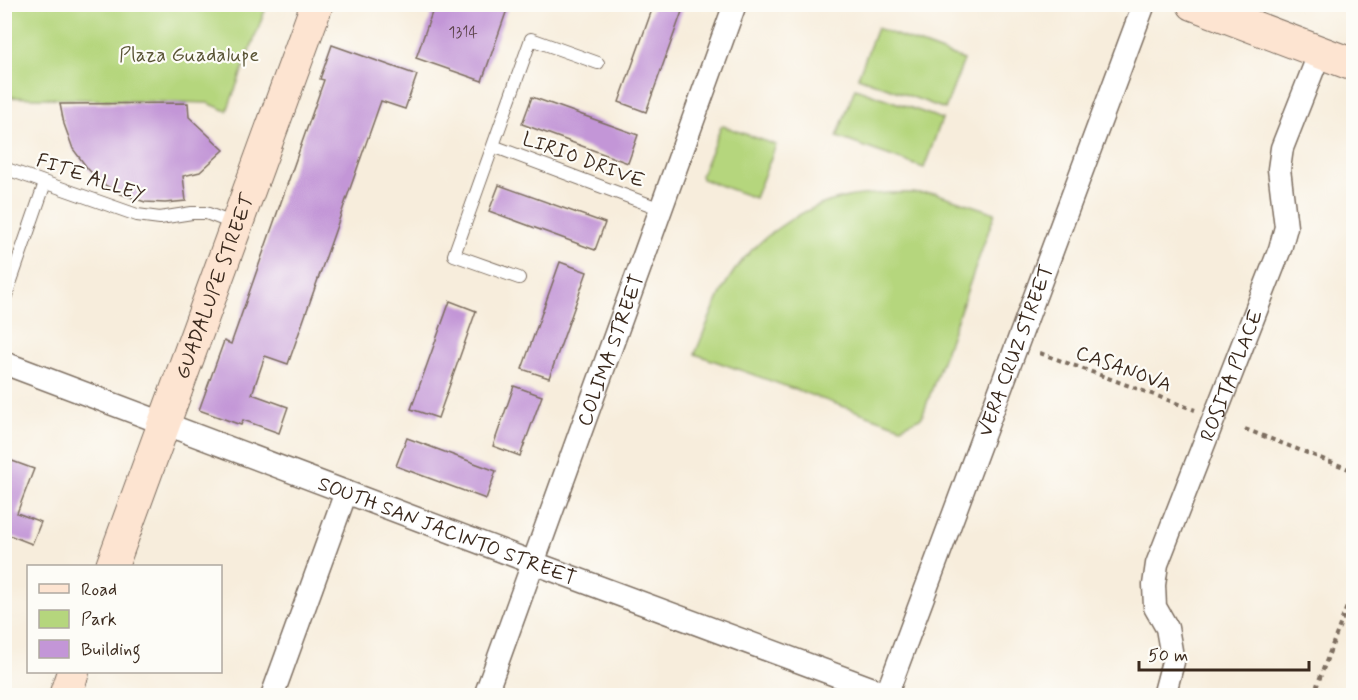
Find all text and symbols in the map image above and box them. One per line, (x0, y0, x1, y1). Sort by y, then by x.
house number: 1314 (448, 22, 478, 43)
park label: Plaza Guadalupe (119, 42, 259, 69)
street label: LIRIO DRIVE (519, 126, 648, 195)
street label: FITE ALLEY (33, 147, 148, 210)
street label: GUADALUPE STREET (169, 189, 262, 383)
street label: VERA CRUZ STREET (972, 261, 1061, 441)
street label: COLIMA STREET (572, 271, 651, 430)
street label: ROSITA PLACE (1194, 306, 1270, 445)
street label: CASANOVA (1072, 340, 1175, 399)
street label: SOUTH SAN JACINTO STREET (314, 471, 580, 593)
legend (27, 565, 222, 673)
text: Road (81, 578, 117, 602)
text: Park (81, 608, 117, 632)
scale bar (1139, 634, 1308, 672)
text: Building (81, 638, 141, 664)
text: 50 m (1148, 644, 1188, 668)

